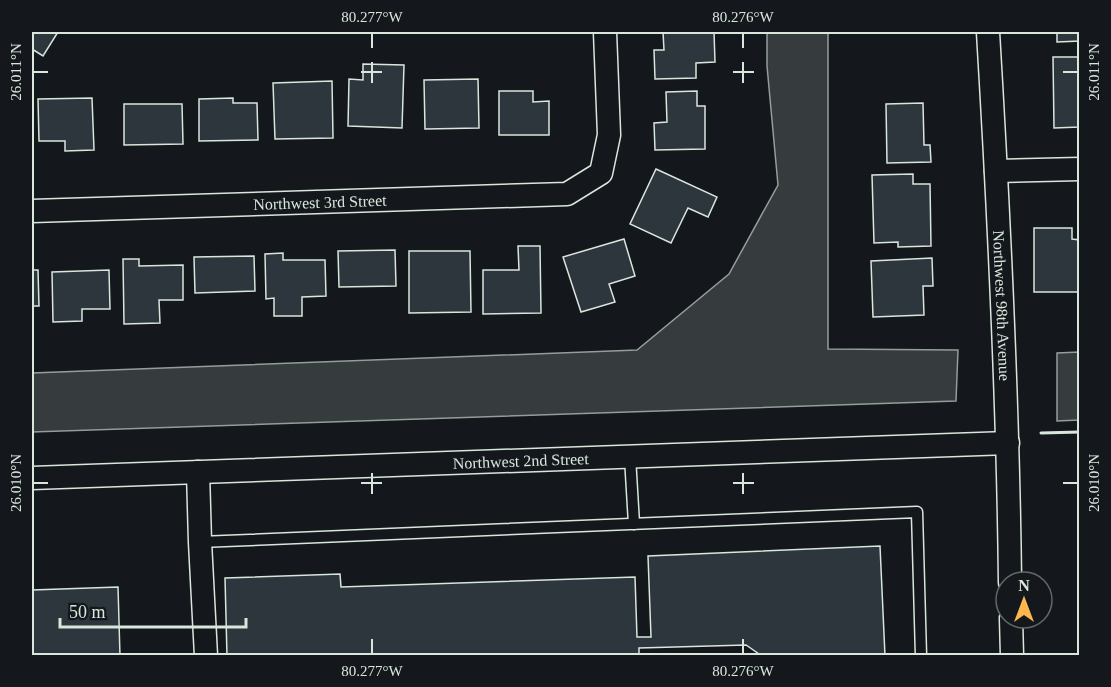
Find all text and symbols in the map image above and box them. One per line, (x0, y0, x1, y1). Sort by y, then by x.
text: 80.277°W (341, 9, 404, 25)
text: 80.276°W (712, 9, 775, 25)
text: 26.011°N (8, 43, 24, 101)
text: 26.011°N (1086, 43, 1102, 101)
street label: Northwest 3rd Street (253, 191, 387, 212)
street label: Northwest 98th Avenue (990, 230, 1014, 381)
street label: Northwest 2nd Street (452, 450, 590, 471)
text: 26.010°N (8, 454, 24, 512)
text: 26.010°N (1086, 454, 1102, 512)
north arrow (994, 570, 1054, 630)
text: N (1018, 577, 1030, 594)
scale bar (60, 591, 246, 629)
text: 50 m (69, 602, 106, 622)
text: 80.277°W (341, 663, 404, 679)
text: 80.276°W (712, 663, 775, 679)

